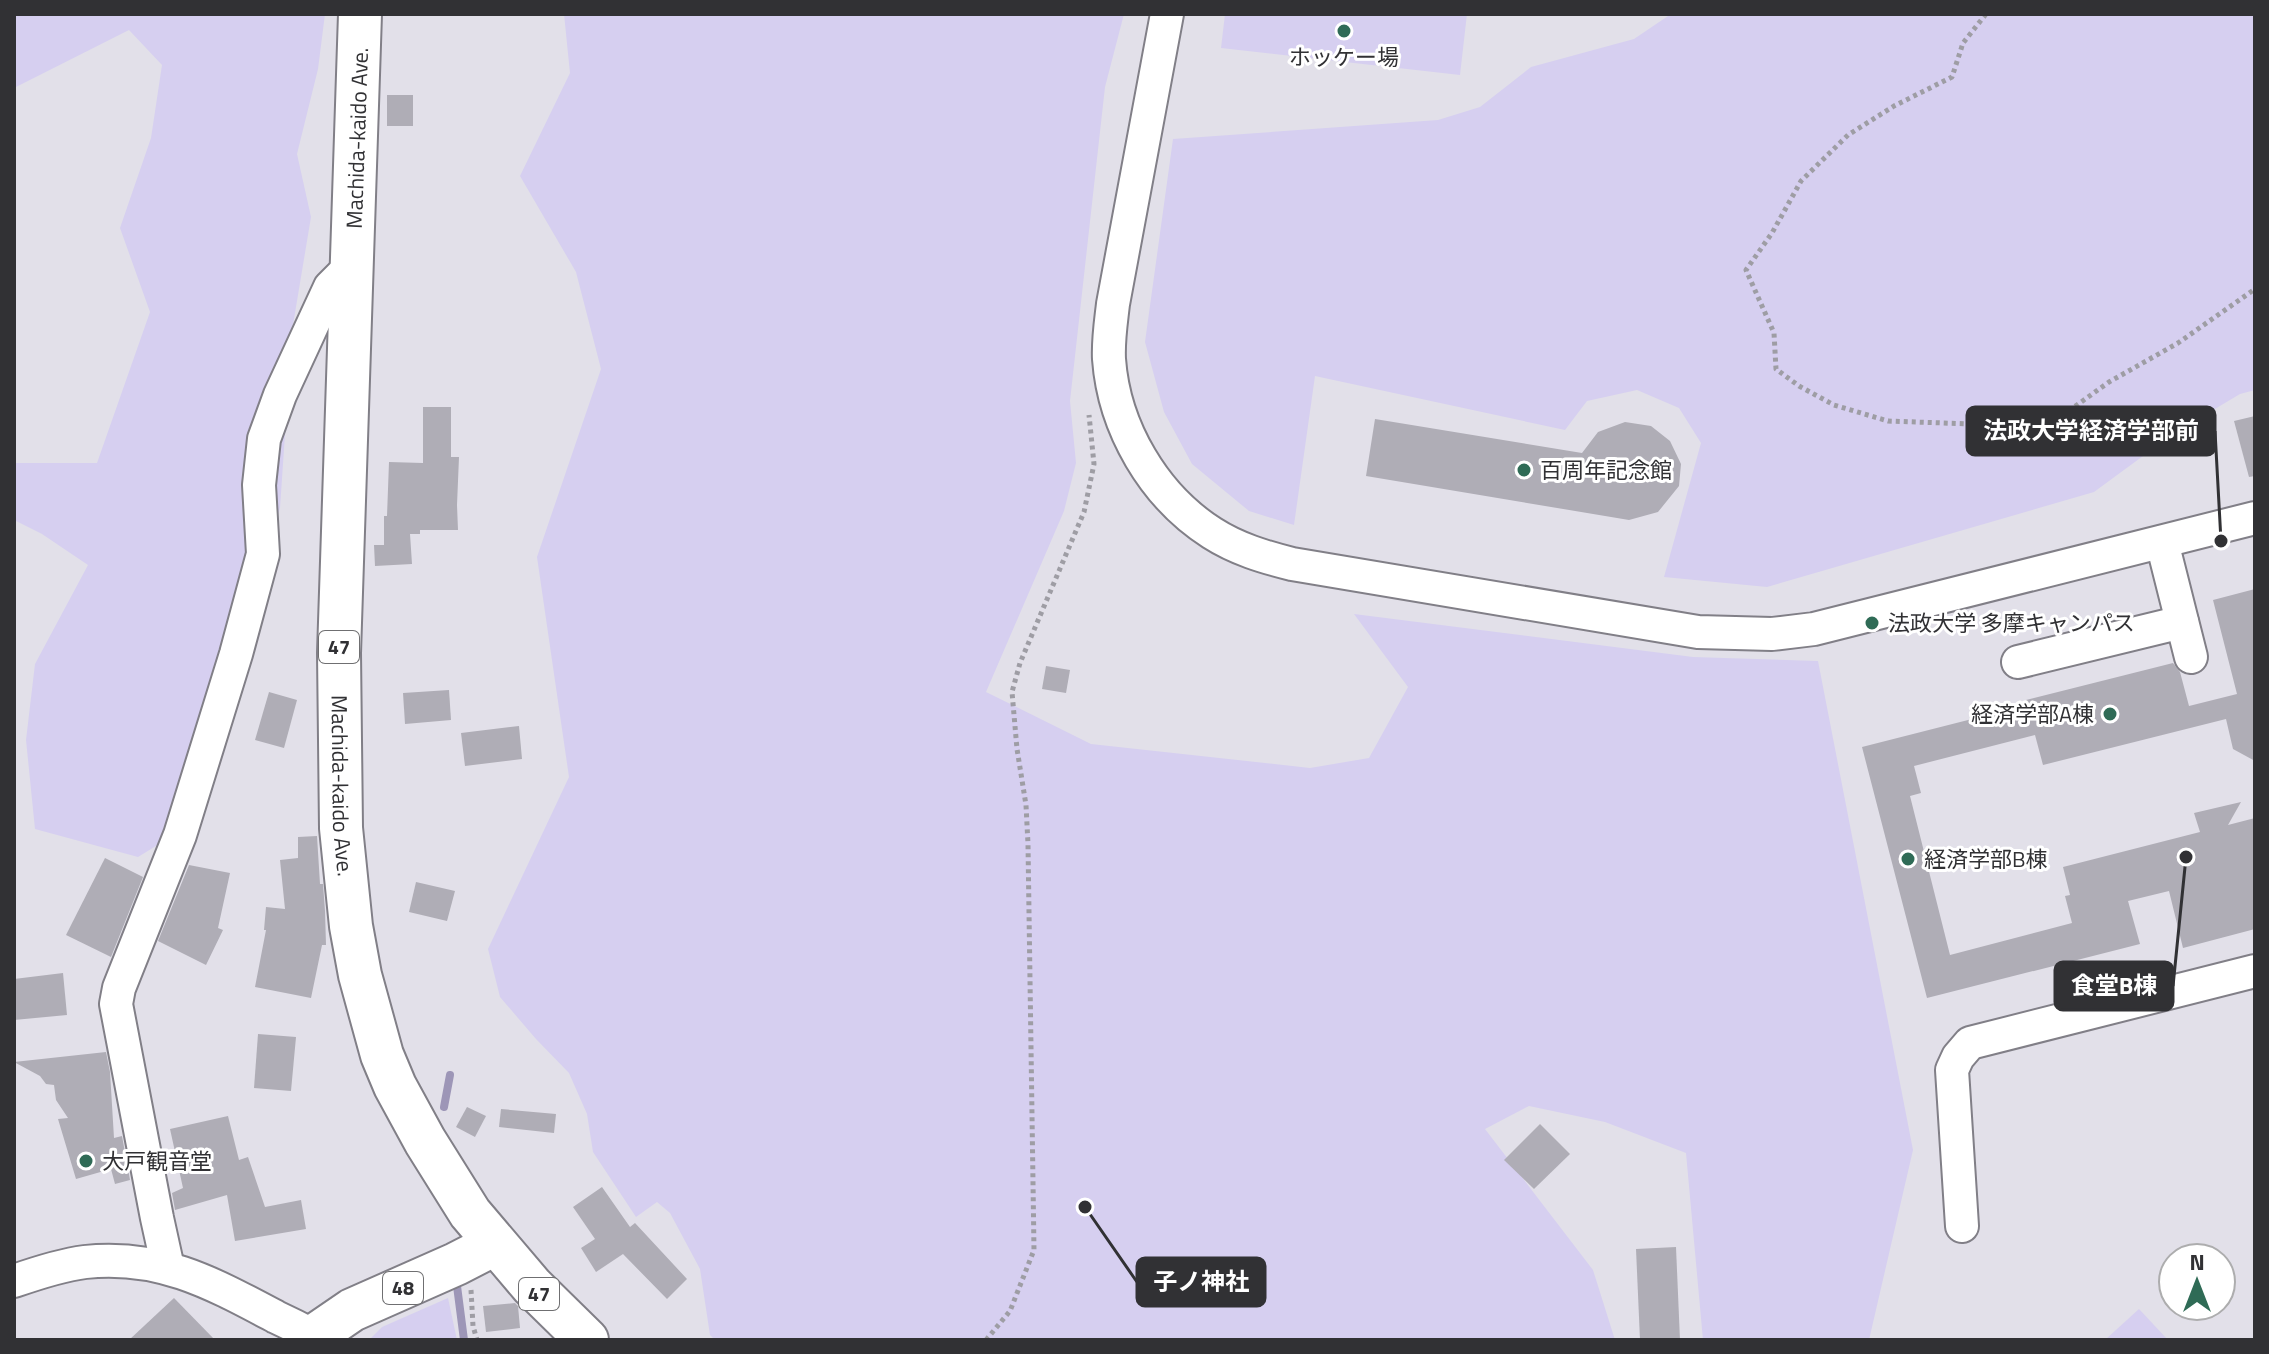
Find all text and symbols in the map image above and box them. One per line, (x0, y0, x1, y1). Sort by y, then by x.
marker: ホッケー場 (1335, 22, 1353, 40)
place label: ホッケー場 (1289, 40, 1399, 74)
street label: Machida-kaido Ave. (337, 47, 377, 229)
callout: 法政大学経済学部前 (1967, 407, 2215, 455)
text: 法政大学経済学部前 (1983, 412, 2199, 448)
place label: 百周年記念館 (1540, 453, 1672, 487)
marker: 百周年記念館 (1515, 461, 1533, 479)
place label: 法政大学 多摩キャンパス (1888, 606, 2135, 640)
marker: 法政大学 多摩キャンパス (1863, 614, 1881, 632)
road number: 47 (319, 631, 359, 663)
street label: Machida-kaido Ave. (322, 695, 363, 878)
place label: 経済学部A棟 (1971, 697, 2094, 731)
marker: 経済学部A棟 (2101, 705, 2119, 723)
place label: 経済学部B棟 (1924, 842, 2048, 876)
marker: 経済学部B棟 (1899, 850, 1917, 868)
callout: 食堂B棟 (2055, 962, 2173, 1010)
text: 食堂B棟 (2071, 967, 2157, 1003)
place label: 大戸観音堂 (102, 1144, 212, 1178)
marker: 大戸観音堂 (77, 1152, 95, 1170)
north arrow (2157, 1242, 2237, 1322)
text: N (2189, 1245, 2205, 1279)
callout: 子ノ神社 (1137, 1258, 1265, 1306)
text: 子ノ神社 (1153, 1263, 1249, 1299)
road number: 48 (383, 1272, 423, 1304)
road number: 47 (519, 1278, 559, 1310)

